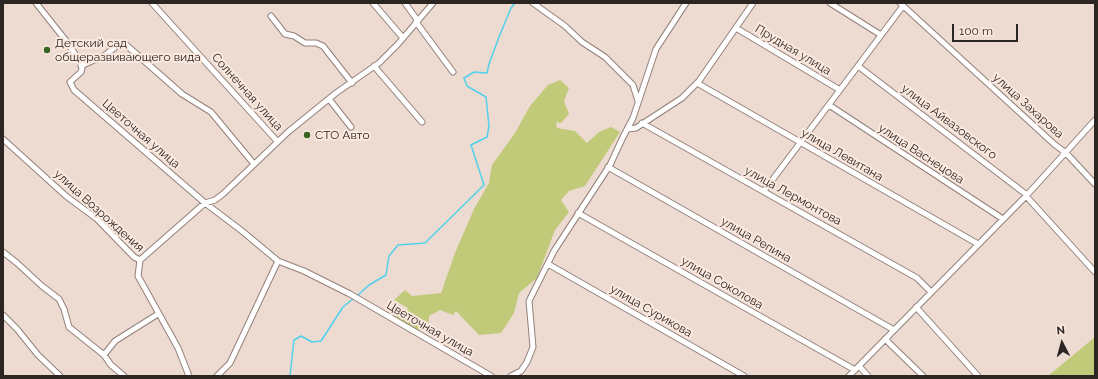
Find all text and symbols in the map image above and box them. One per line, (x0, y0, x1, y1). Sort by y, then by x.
scale bar (954, 16, 1020, 42)
street label: Прудная улица (752, 22, 834, 78)
text: 100 m (959, 24, 993, 38)
place label: Детский сад общеразвивающего вида (55, 36, 201, 64)
marker: Детский сад общеразвивающего вида (42, 45, 52, 55)
street label: Солнечная улица (208, 50, 286, 134)
street label: улица Захарова (990, 70, 1066, 142)
street label: улица Айвазовского (898, 81, 1000, 163)
street label: Цветочная улица (99, 96, 183, 172)
street label: улица Васнецова (875, 121, 967, 187)
street label: улица Левитана (799, 126, 885, 184)
place label: СТО Авто (315, 128, 370, 142)
marker: СТО Авто (302, 130, 312, 140)
street label: улица Лермонтова (742, 163, 844, 229)
street label: улица Возрождения (51, 167, 147, 255)
street label: улица Репина (718, 214, 794, 266)
street label: улица Соколова (678, 254, 766, 312)
street label: улица Сурикова (607, 282, 695, 340)
street label: Цветочная улица (384, 298, 476, 360)
north arrow (1042, 323, 1082, 363)
text: N (1056, 324, 1066, 337)

